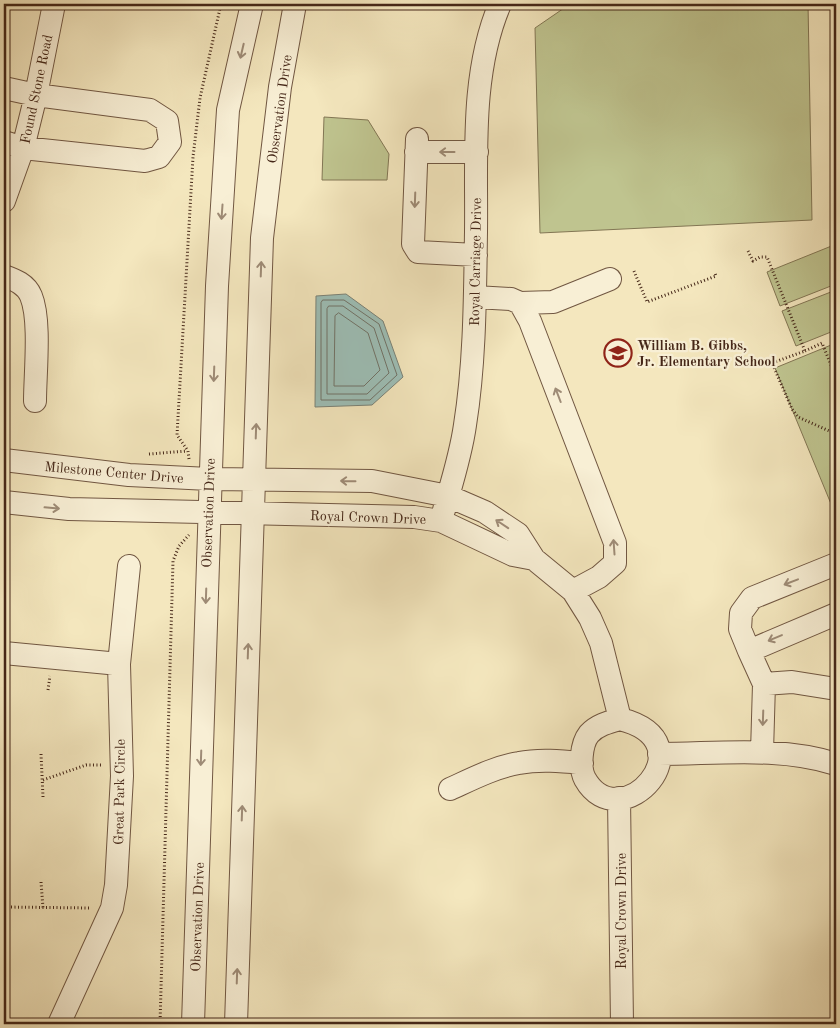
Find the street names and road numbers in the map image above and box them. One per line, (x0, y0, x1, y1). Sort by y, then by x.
street label: Found Stone Road (19, 33, 55, 145)
street label: Observation Drive (265, 54, 295, 165)
street label: Royal Carriage Drive (468, 198, 484, 326)
street label: Observation Drive (200, 458, 218, 568)
street label: Milestone Center Drive (44, 460, 184, 486)
street label: Royal Crown Drive (310, 509, 426, 527)
street label: Great Park Circle (112, 739, 128, 845)
street label: Royal Crown Drive (615, 853, 629, 969)
street label: Observation Drive (189, 862, 207, 972)

